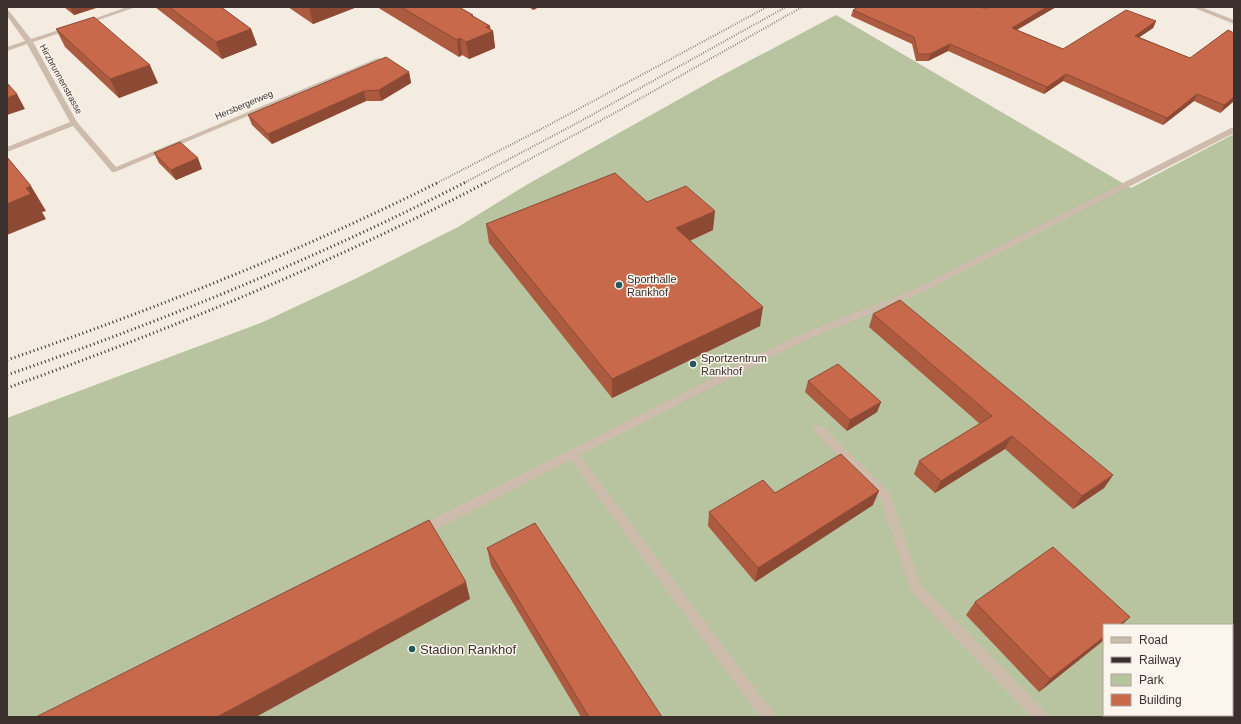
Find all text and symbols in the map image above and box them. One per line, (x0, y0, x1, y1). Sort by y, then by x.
street label: Hirzbrunnenstrasse (38, 42, 84, 116)
street label: Hersbergerweg (214, 88, 274, 122)
place label: Sporthalle Rankhof (627, 273, 677, 298)
marker: Sporthalle Rankhof (614, 280, 624, 290)
place label: Sportzentrum Rankhof (701, 352, 767, 377)
marker: Sportzentrum Rankhof (688, 359, 698, 369)
legend (1103, 624, 1233, 716)
text: Road (1139, 633, 1168, 647)
place label: Stadion Rankhof (420, 642, 517, 657)
marker: Stadion Rankhof (407, 644, 417, 654)
text: Railway (1139, 653, 1181, 667)
text: Park (1139, 673, 1165, 687)
text: Building (1139, 693, 1182, 707)

